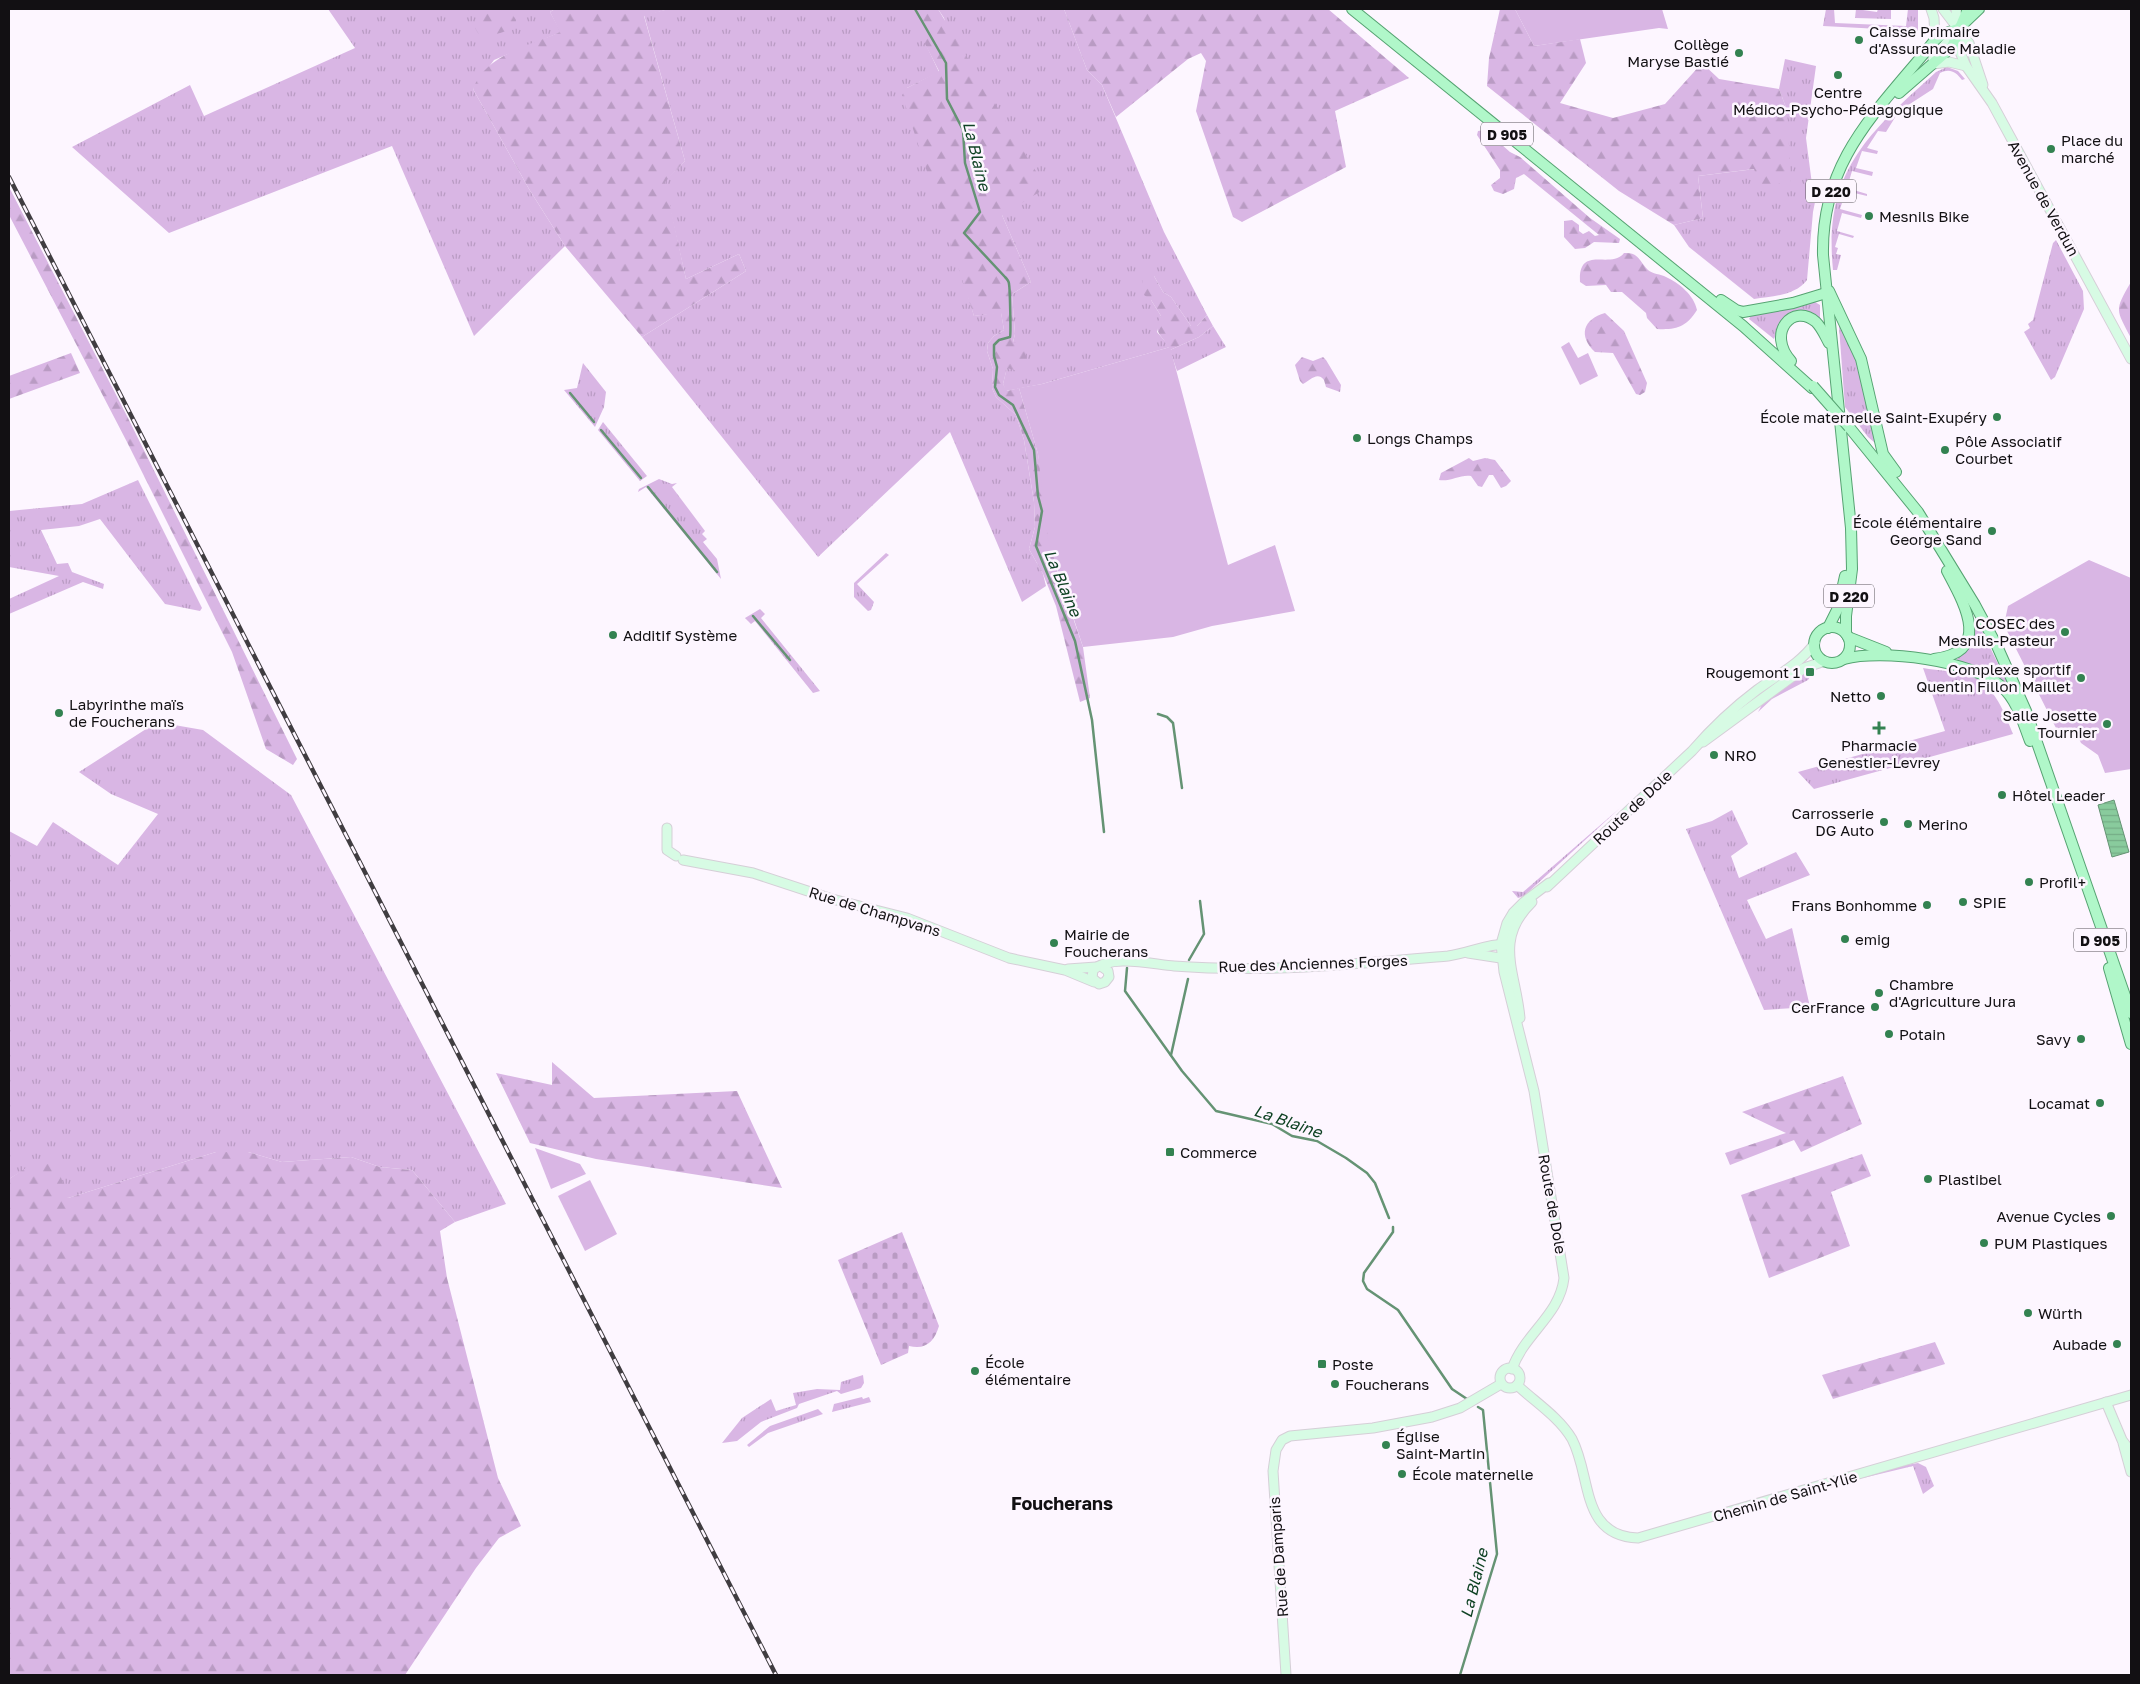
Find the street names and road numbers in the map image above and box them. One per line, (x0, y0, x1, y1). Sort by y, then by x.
road number: D 905 (1481, 122, 1533, 146)
street label: Avenue de Verdun (2005, 137, 2083, 259)
road number: D 220 (1806, 180, 1856, 202)
road number: D 220 (1824, 584, 1874, 608)
street label: Route de Dole (1589, 766, 1675, 848)
street label: Rue de Champvans (807, 882, 943, 940)
road number: D 905 (2074, 928, 2126, 952)
street label: Rue des Anciennes Forges (1218, 951, 1408, 975)
street label: Route de Dole (1535, 1153, 1571, 1256)
street label: Chemin de Saint-Ylie (1711, 1467, 1859, 1525)
street label: Rue de Damparis (1265, 1496, 1291, 1618)

